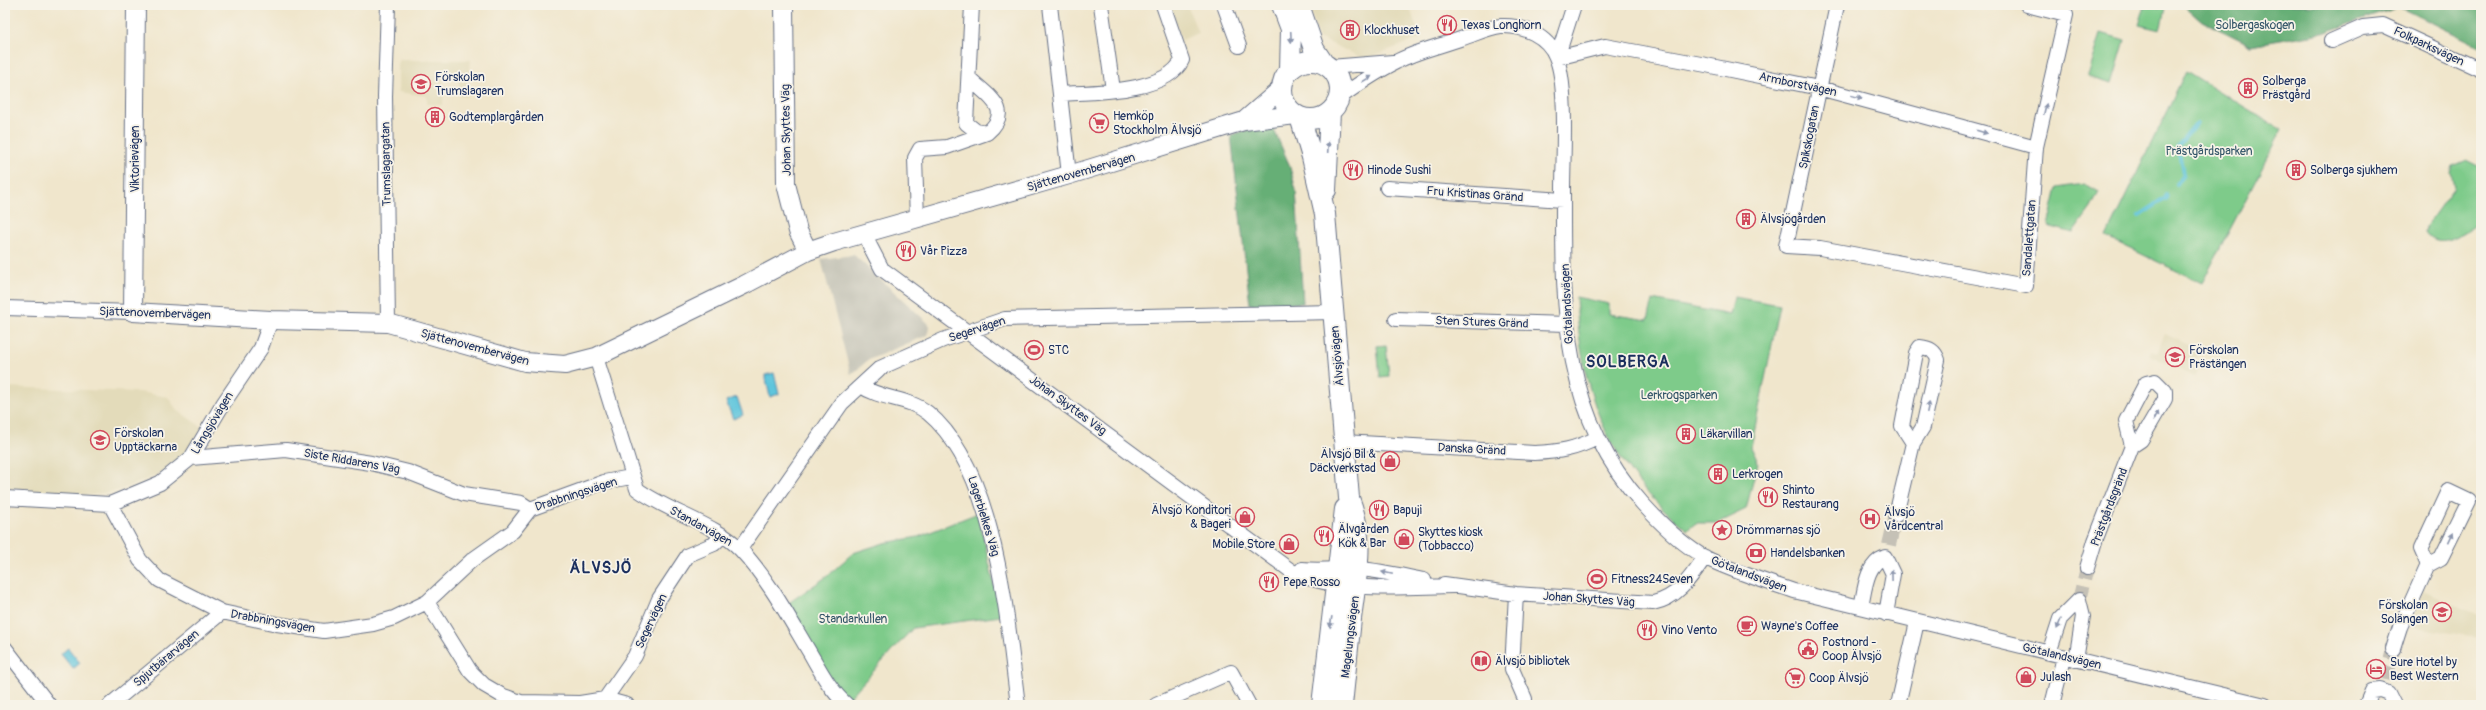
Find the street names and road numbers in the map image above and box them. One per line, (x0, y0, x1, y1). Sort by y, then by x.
street label: Folkparksvägen (2391, 24, 2467, 69)
street label: Armborstvägen (1758, 69, 1838, 100)
street label: Johan Skyttes Väg (778, 84, 795, 176)
street label: Spikskogatan (1796, 104, 1823, 170)
street label: Trumslagargatan (378, 121, 395, 206)
street label: Viktoriavägen (128, 125, 143, 193)
street label: Sjättenovembervägen (1025, 150, 1137, 195)
street label: Fru Kristinas Gränd (1426, 184, 1524, 205)
street label: Sandalettgatan (2019, 199, 2040, 277)
street label: Götalandsvägen (1558, 263, 1577, 345)
street label: Sjättenovembervägen (99, 304, 211, 323)
street label: Segervägen (947, 313, 1008, 346)
street label: Sten Stures Gränd (1435, 313, 1529, 332)
street label: Älvsjövägen (1326, 325, 1348, 387)
street label: Sjättenovembervägen (419, 326, 531, 369)
street label: Johan Skyttes Väg (1026, 372, 1109, 439)
street label: Långsjövägen (188, 389, 237, 457)
street label: Danska Gränd (1437, 440, 1507, 459)
street label: Siste Riddarens Väg (303, 446, 401, 477)
street label: Prästgårdsgränd (2088, 466, 2131, 549)
street label: Drabbningsvägen (533, 474, 619, 515)
street label: Lagerbielkes Väg (964, 474, 1003, 558)
street label: Standarvägen (667, 503, 735, 550)
street label: Götalandsvägen (1708, 553, 1789, 596)
street label: Johan Skyttes Väg (1543, 589, 1635, 610)
street label: Segervägen (632, 591, 671, 651)
street label: Magelungsvägen (1338, 595, 1363, 679)
street label: Drabbningsvägen (229, 607, 317, 636)
street label: Spjutbärarvägen (130, 626, 202, 690)
street label: Götalandsvägen (2021, 640, 2103, 673)

